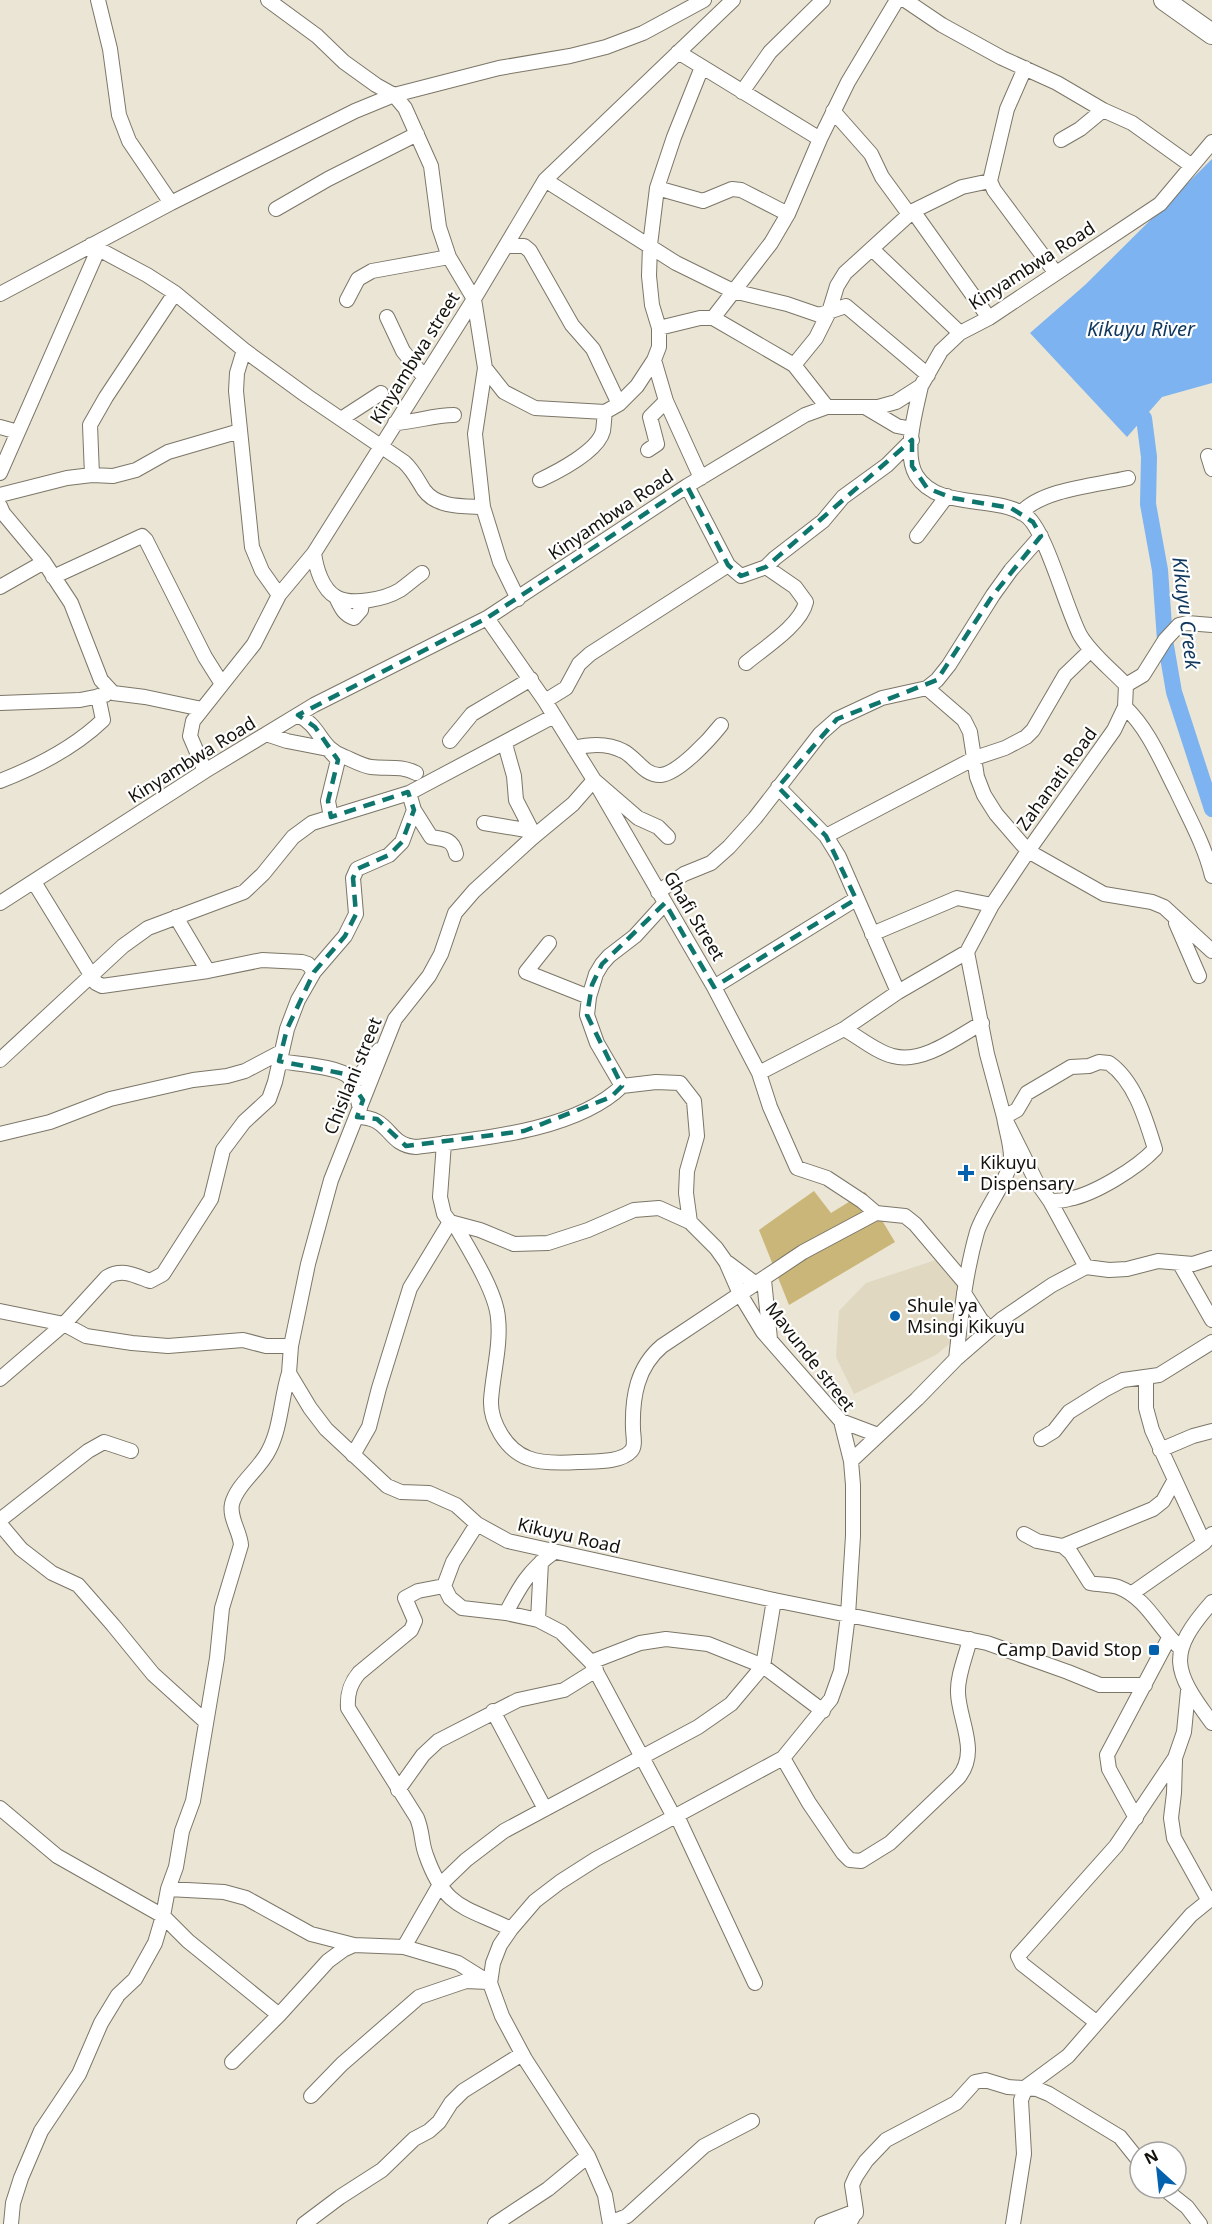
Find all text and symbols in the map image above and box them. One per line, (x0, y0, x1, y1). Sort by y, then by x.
street label: Kinyambwa Road (964, 215, 1099, 315)
street label: Kinyambwa street (364, 286, 465, 428)
water label: Kikuyu River (1087, 315, 1196, 342)
street label: Kinyambwa Road (543, 463, 678, 565)
water label: Kikuyu Creek (1166, 555, 1207, 672)
street label: Kinyambwa Road (123, 710, 260, 808)
street label: Zahanati Road (1011, 722, 1102, 835)
street label: Ghafi Street (659, 866, 731, 965)
street label: Chisilani street (318, 1013, 387, 1138)
place label: Kikuyu Dispensary (980, 1150, 1075, 1195)
marker: Kikuyu Dispensary (957, 1164, 975, 1182)
place label: Shule ya Msingi Kikuyu (907, 1293, 1025, 1338)
street label: Mavunde street (760, 1297, 861, 1416)
marker: Shule ya Msingi Kikuyu (888, 1309, 902, 1323)
street label: Kikuyu Road (515, 1512, 623, 1559)
place label: Camp David Stop (997, 1637, 1142, 1661)
marker: Camp David Stop (1147, 1643, 1161, 1657)
north arrow (1128, 2140, 1188, 2200)
text: N (1140, 2144, 1162, 2169)

